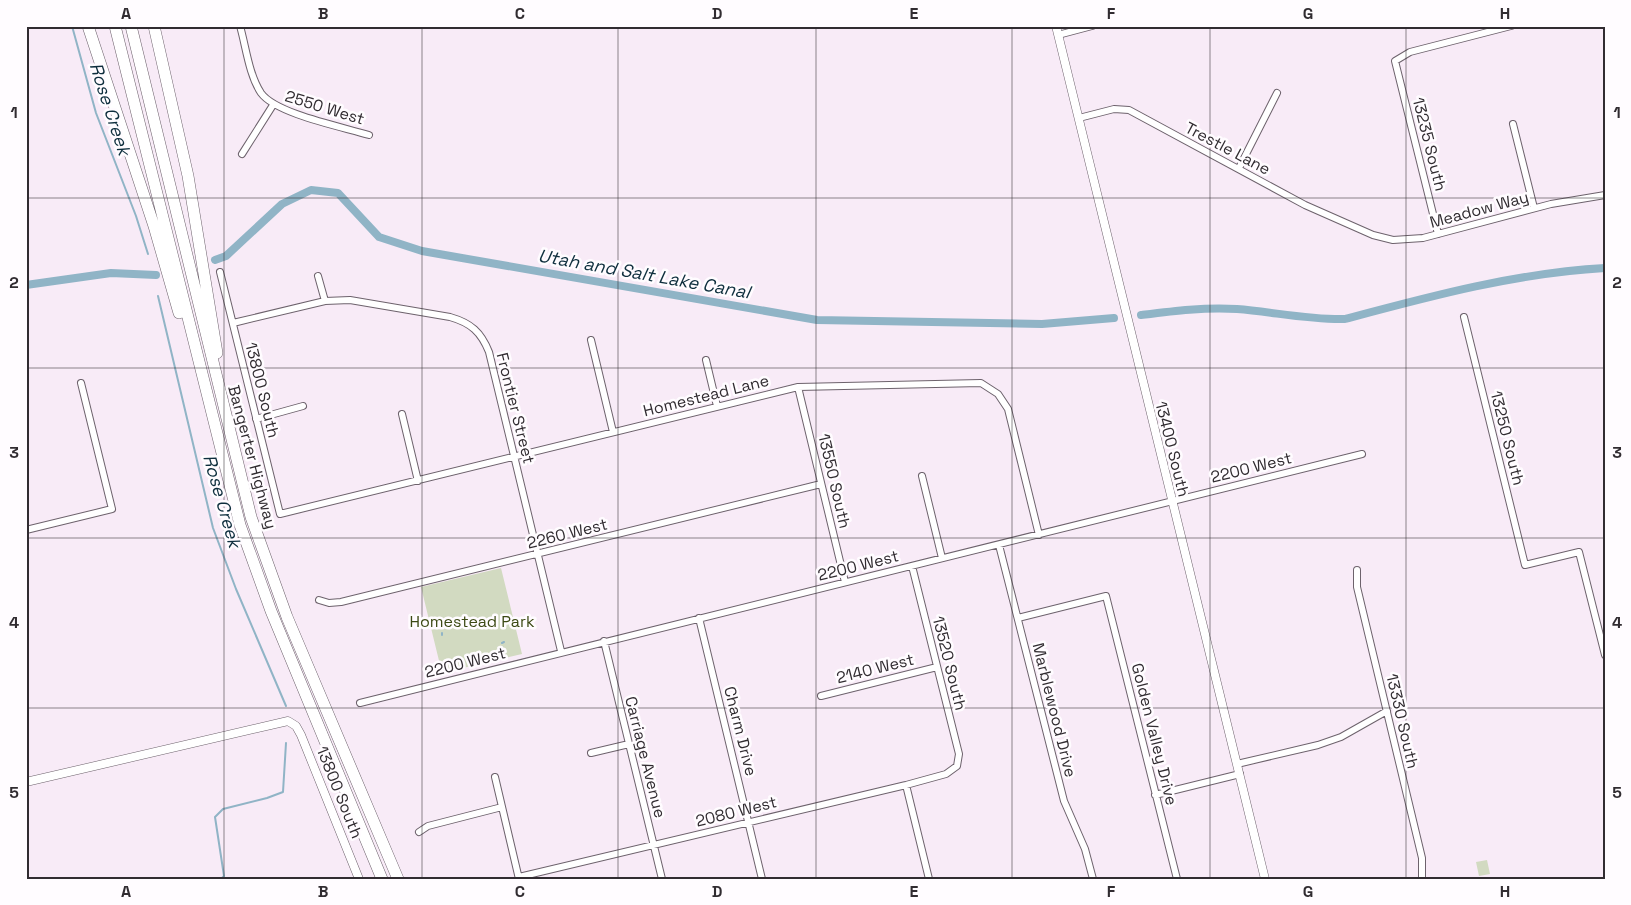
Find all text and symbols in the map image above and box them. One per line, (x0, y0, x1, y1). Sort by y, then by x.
text: A (121, 3, 131, 24)
text: B (318, 3, 328, 24)
text: C (515, 3, 525, 24)
text: D (712, 3, 722, 24)
text: E (910, 3, 919, 24)
text: F (1107, 3, 1116, 24)
text: G (1303, 3, 1313, 24)
text: H (1500, 3, 1510, 24)
water label: Rose Creek (85, 60, 137, 160)
street label: 2550 West (283, 85, 367, 129)
street label: 13235 South (1408, 95, 1451, 193)
text: 1 (10, 102, 18, 123)
text: 1 (1613, 102, 1621, 123)
street label: Trestle Lane (1181, 117, 1274, 180)
street label: Meadow Way (1427, 186, 1531, 233)
water label: Utah and Salt Lake Canal (536, 244, 754, 304)
text: 2 (9, 272, 19, 293)
text: 2 (1612, 272, 1622, 293)
street label: 13800 South (241, 340, 285, 440)
street label: Frontier Street (492, 350, 539, 466)
street label: Homestead Lane (641, 370, 771, 421)
street label: Bangerter Highway (223, 383, 282, 531)
street label: 13250 South (1486, 389, 1529, 488)
street label: 13400 South (1151, 399, 1195, 499)
street label: 13550 South (813, 432, 856, 531)
text: 3 (9, 442, 19, 463)
text: 3 (1612, 442, 1622, 463)
street label: 2200 West (1208, 447, 1294, 488)
water label: Rose Creek (198, 451, 247, 553)
street label: 2260 West (525, 513, 610, 554)
street label: 2200 West (815, 545, 901, 586)
park label: Homestead Park (409, 611, 535, 632)
text: 4 (9, 612, 19, 633)
text: 4 (1612, 612, 1622, 633)
street label: 13520 South (928, 614, 971, 712)
street label: Marblewood Drive (1028, 641, 1081, 780)
street label: 2200 West (422, 642, 508, 683)
street label: 2140 West (834, 649, 916, 688)
street label: Golden Valley Drive (1127, 661, 1182, 807)
street label: 13330 South (1381, 672, 1424, 771)
street label: Charm Drive (719, 684, 762, 778)
street label: Carriage Avenue (620, 694, 671, 820)
street label: 13800 South (312, 743, 368, 841)
text: 5 (9, 782, 19, 803)
text: 5 (1612, 782, 1622, 803)
street label: 2080 West (693, 791, 779, 832)
text: A (121, 881, 131, 902)
text: B (318, 881, 328, 902)
text: C (515, 881, 525, 902)
text: D (712, 881, 722, 902)
text: E (910, 881, 919, 902)
text: F (1107, 881, 1116, 902)
text: G (1303, 881, 1313, 902)
text: H (1500, 881, 1510, 902)

